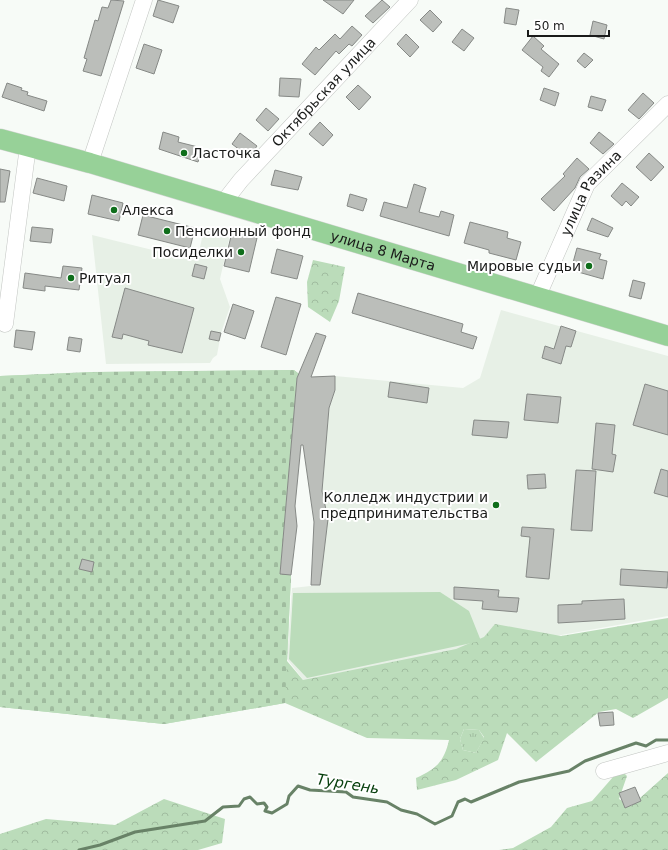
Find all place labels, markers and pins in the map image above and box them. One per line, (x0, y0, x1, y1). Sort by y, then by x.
place label: Ласточка (192, 145, 261, 161)
marker: Ласточка (179, 148, 189, 158)
place label: Алекса (122, 202, 174, 218)
marker: Алекса (109, 205, 119, 215)
place label: Пенсионный фонд (175, 223, 311, 239)
marker: Пенсионный фонд (162, 226, 172, 236)
place label: Посиделки (152, 244, 233, 260)
marker: Посиделки (236, 247, 246, 257)
place label: Мировые судьи (467, 258, 581, 274)
marker: Мировые судьи (584, 261, 594, 271)
place label: Ритуал (79, 270, 131, 286)
marker: Ритуал (66, 273, 76, 283)
place label: Колледж индустрии и предпринимательства (320, 489, 488, 521)
marker: Колледж индустрии и предпринимательства (491, 500, 501, 510)

